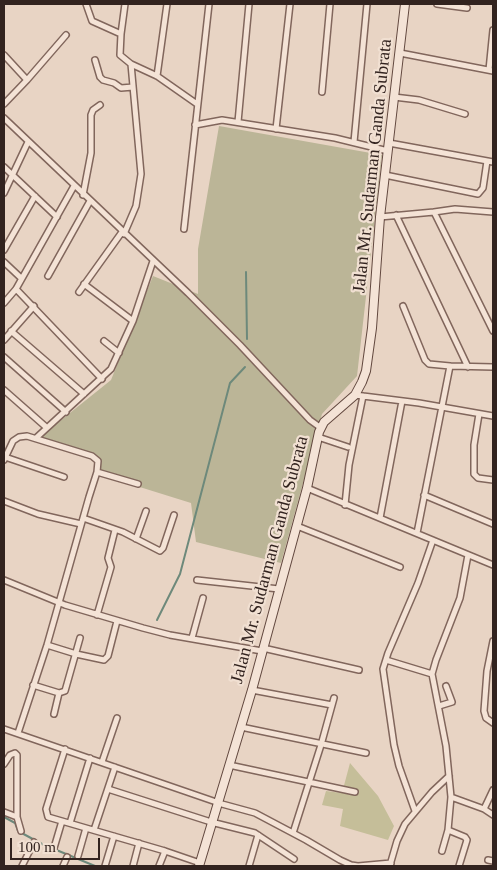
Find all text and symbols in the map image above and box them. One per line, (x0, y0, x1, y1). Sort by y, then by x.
street label: Jalan Mr. Sudarman Ganda Subrata (349, 38, 397, 294)
street label: Jalan Mr. Sudarman Ganda Subrata (227, 434, 313, 686)
scale bar (12, 828, 102, 860)
text: 100 m (18, 839, 56, 855)

